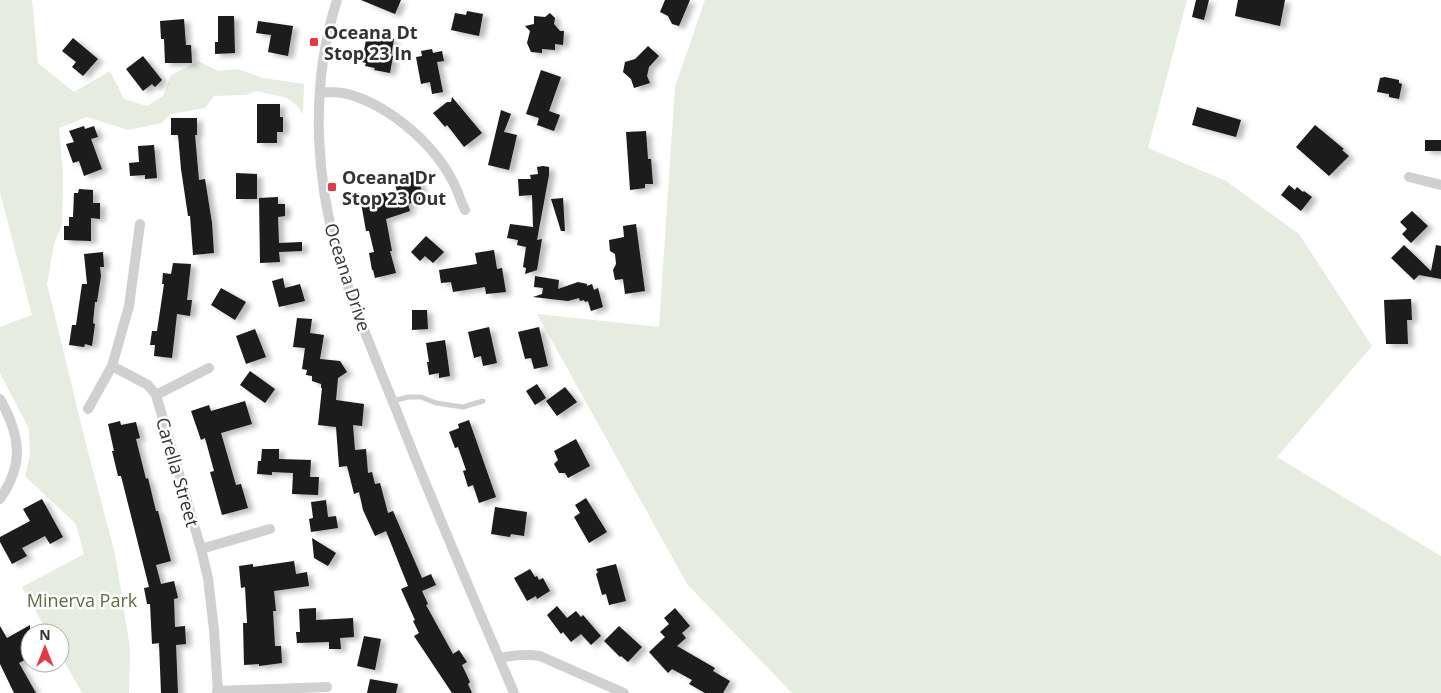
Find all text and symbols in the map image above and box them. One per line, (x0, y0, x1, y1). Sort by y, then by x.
place label: Oceana Dt Stop 23 In (324, 20, 418, 65)
marker: Oceana Dt Stop 23 In (308, 36, 320, 48)
place label: Oceana Dr Stop 23 Out (342, 165, 446, 210)
marker: Oceana Dr Stop 23 Out (326, 181, 338, 193)
street label: Oceana Drive (319, 220, 377, 334)
street label: Carella Street (151, 414, 205, 530)
park label: Minerva Park (27, 588, 138, 612)
north arrow (20, 623, 70, 673)
text: N (39, 625, 51, 644)

